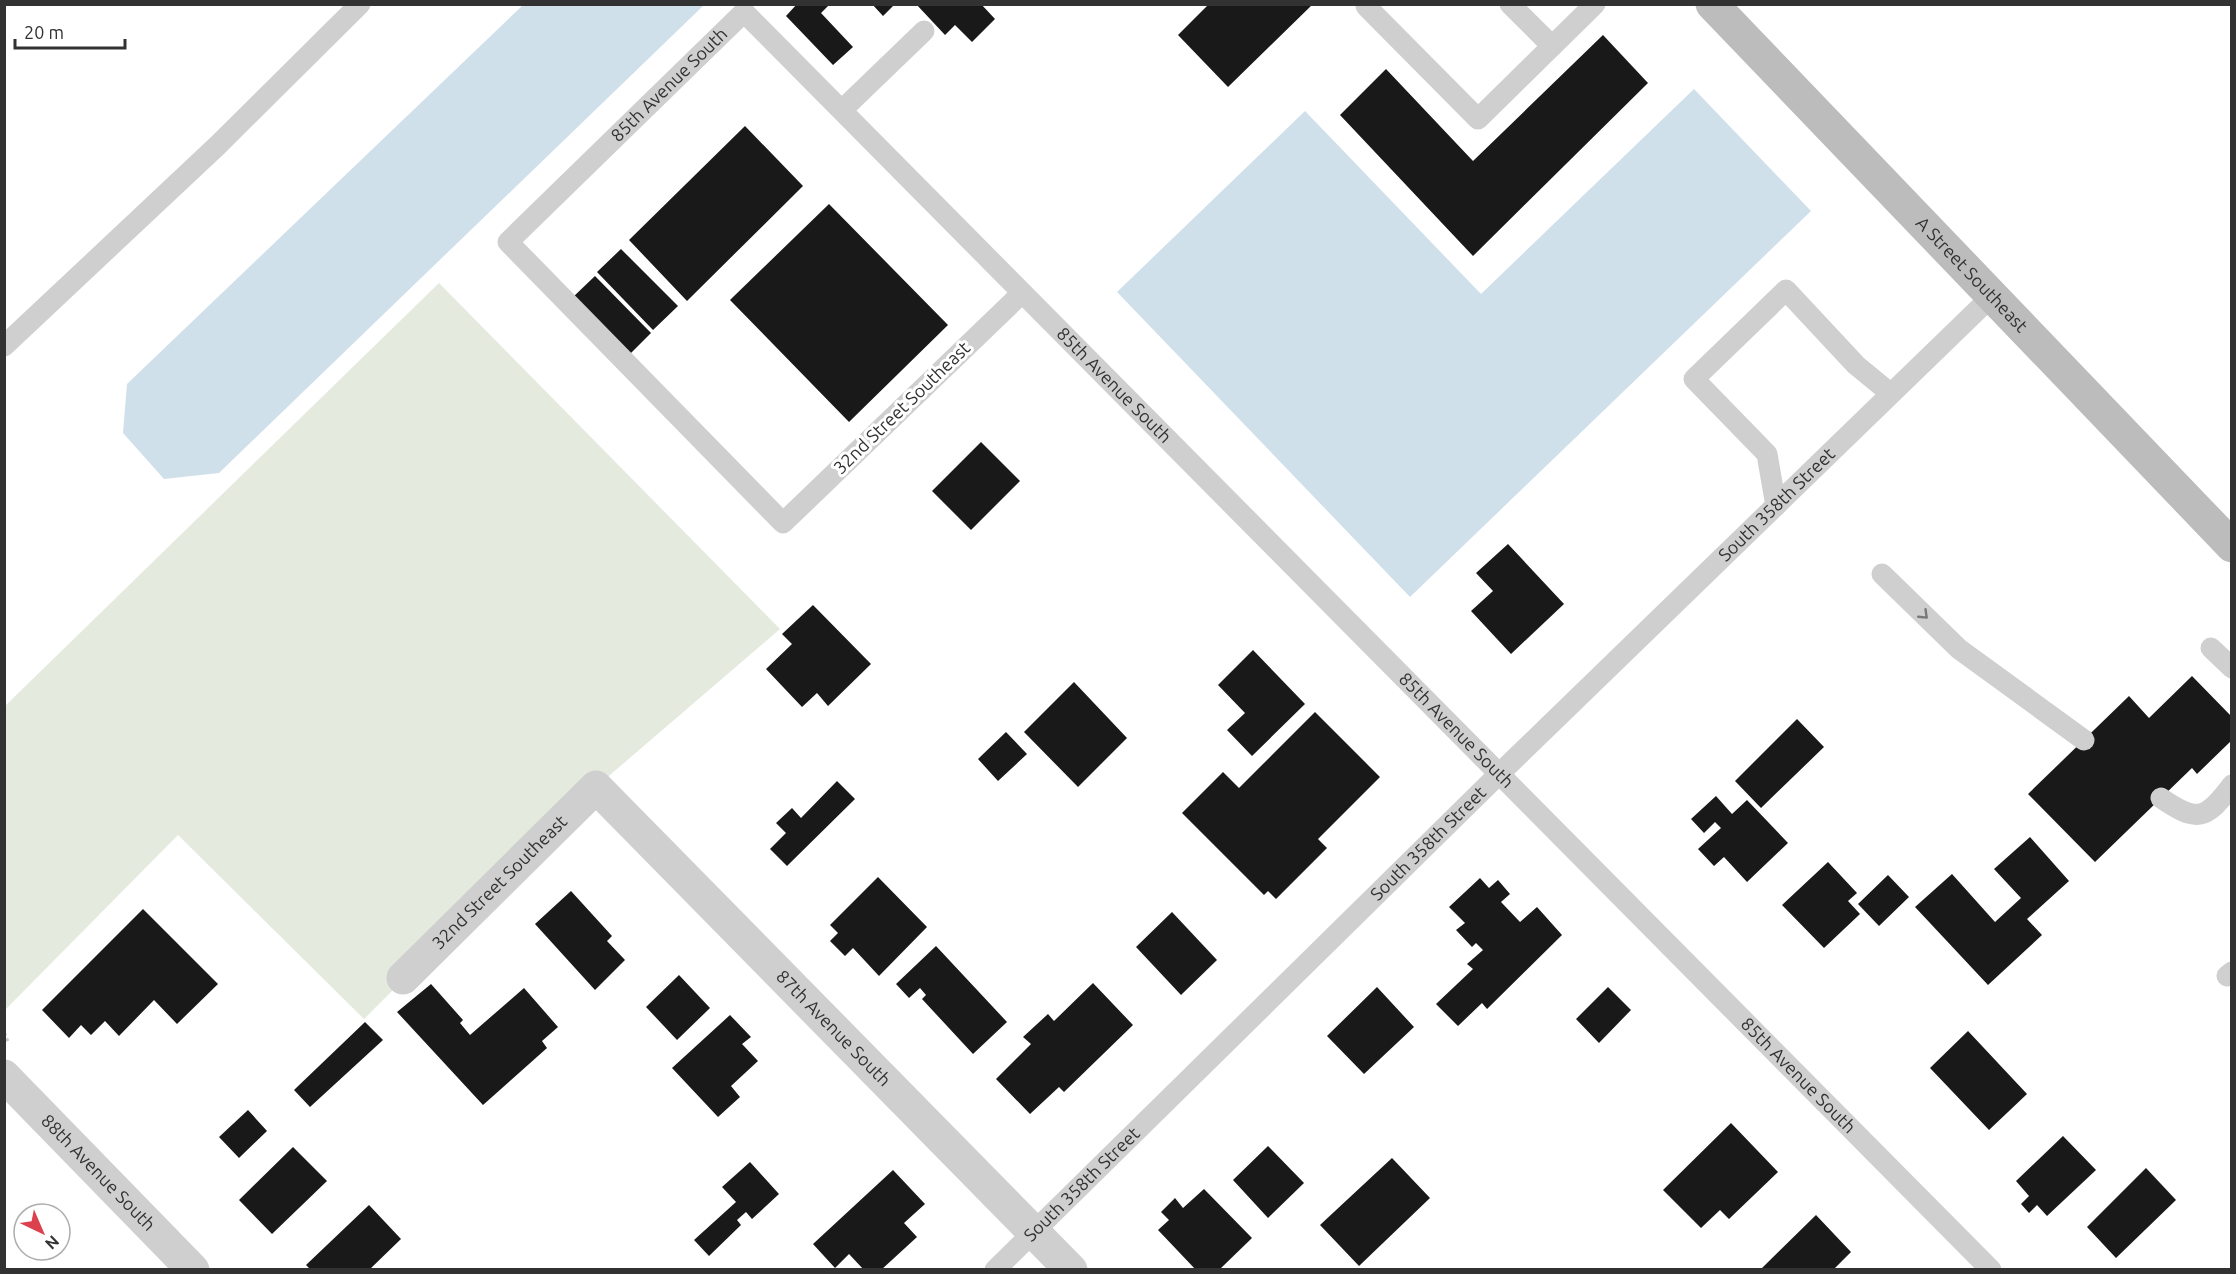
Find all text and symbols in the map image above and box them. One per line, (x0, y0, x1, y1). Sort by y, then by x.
scale bar (15, 12, 124, 50)
text: 20 m (24, 22, 64, 42)
street label: 85th Avenue South (606, 23, 731, 145)
street label: A Street Southeast (1913, 212, 2032, 336)
street label: 85th Avenue South (1053, 323, 1176, 446)
street label: 32nd Street Southeast (829, 337, 973, 477)
street label: South 358th Street (1714, 443, 1838, 565)
one-way arrow (1917, 608, 1927, 619)
street label: 85th Avenue South (1395, 668, 1518, 792)
street label: South 358th Street (1366, 782, 1490, 904)
street label: 32nd Street Southeast (427, 811, 570, 953)
street label: 87th Avenue South (773, 966, 895, 1090)
street label: 85th Avenue South (1738, 1013, 1860, 1137)
street label: 88th Avenue South (38, 1110, 160, 1234)
street label: South 358th Street (1019, 1123, 1143, 1245)
north arrow (12, 1202, 72, 1262)
text: N (42, 1232, 63, 1253)

